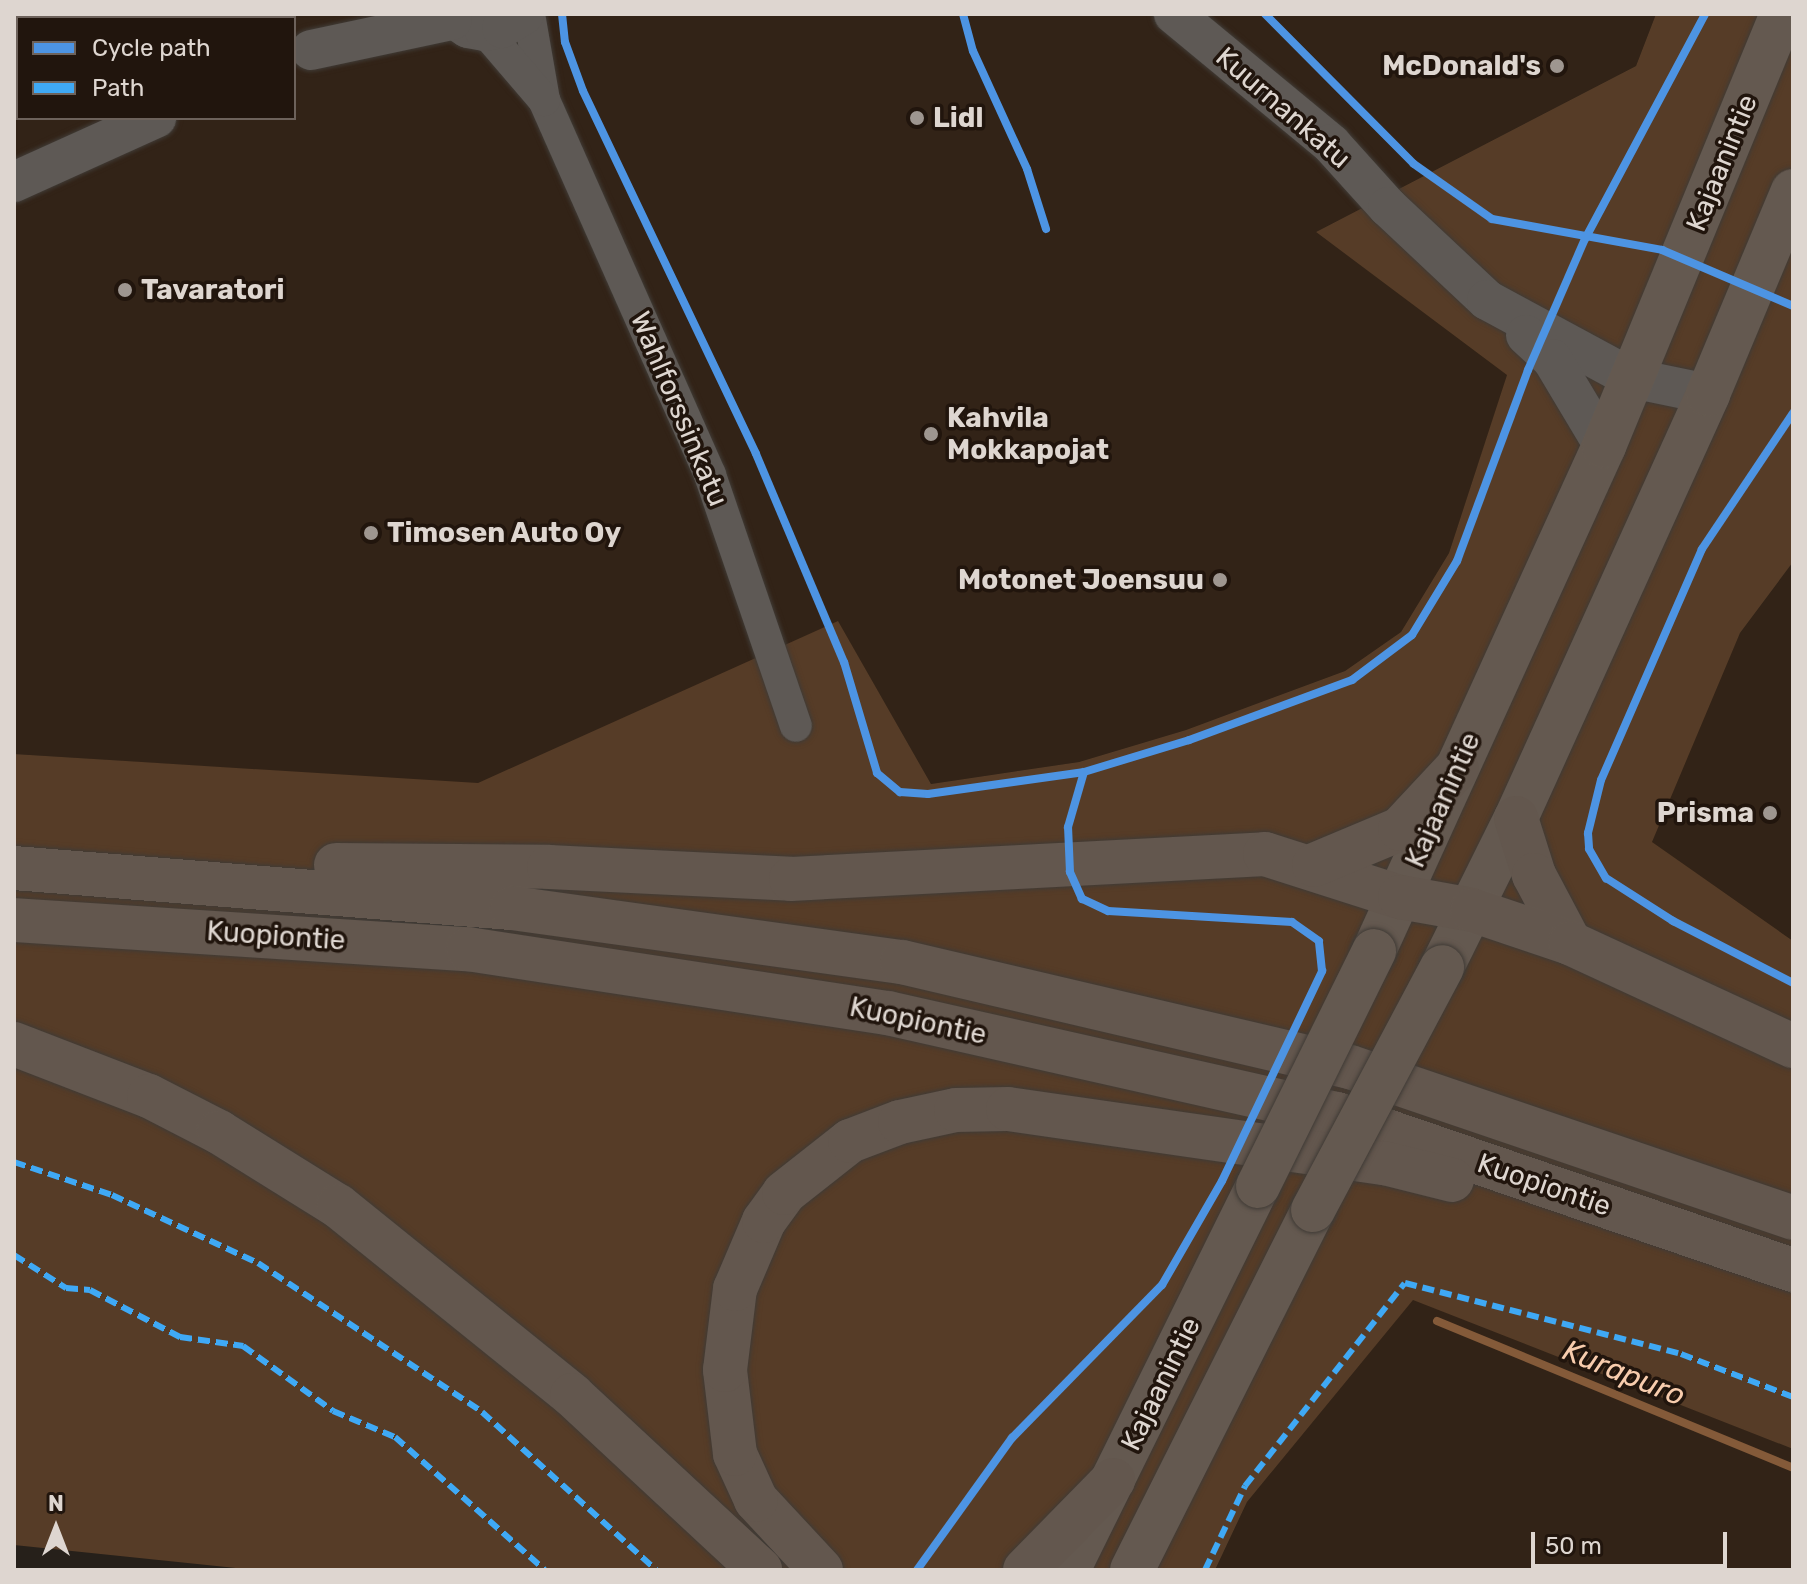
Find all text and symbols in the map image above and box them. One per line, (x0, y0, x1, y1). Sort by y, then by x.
legend (16, 16, 296, 120)
text: Cycle path (92, 34, 211, 62)
street label: Kuurnankatu (1209, 40, 1357, 176)
place label: McDonald's (1382, 49, 1541, 83)
marker: McDonald's (1548, 57, 1566, 75)
text: Path (92, 74, 144, 102)
street label: Kajaanintie (1679, 90, 1765, 236)
place label: Lidl (933, 101, 983, 135)
marker: Lidl (908, 109, 926, 127)
place label: Tavaratori (141, 273, 285, 307)
marker: Tavaratori (116, 281, 134, 299)
street label: Wahlforssinkatu (623, 307, 735, 511)
place label: Kahvila Mokkapojat (947, 401, 1109, 467)
marker: Kahvila Mokkapojat (922, 425, 940, 443)
place label: Timosen Auto Oy (387, 516, 622, 550)
marker: Timosen Auto Oy (362, 524, 380, 542)
place label: Motonet Joensuu (958, 563, 1204, 597)
marker: Motonet Joensuu (1211, 571, 1229, 589)
street label: Kajaanintie (1398, 727, 1488, 873)
place label: Prisma (1657, 796, 1754, 830)
marker: Prisma (1761, 804, 1779, 822)
street label: Kuopiontie (206, 914, 346, 958)
street label: Kuopiontie (847, 990, 989, 1052)
street label: Kuopiontie (1473, 1147, 1615, 1223)
street label: Kajaanintie (1114, 1312, 1208, 1456)
water label: Kurapuro (1558, 1332, 1690, 1414)
north arrow (16, 1488, 96, 1568)
text: N (48, 1490, 64, 1517)
scale bar (1535, 1516, 1731, 1566)
text: 50 m (1545, 1532, 1602, 1560)

